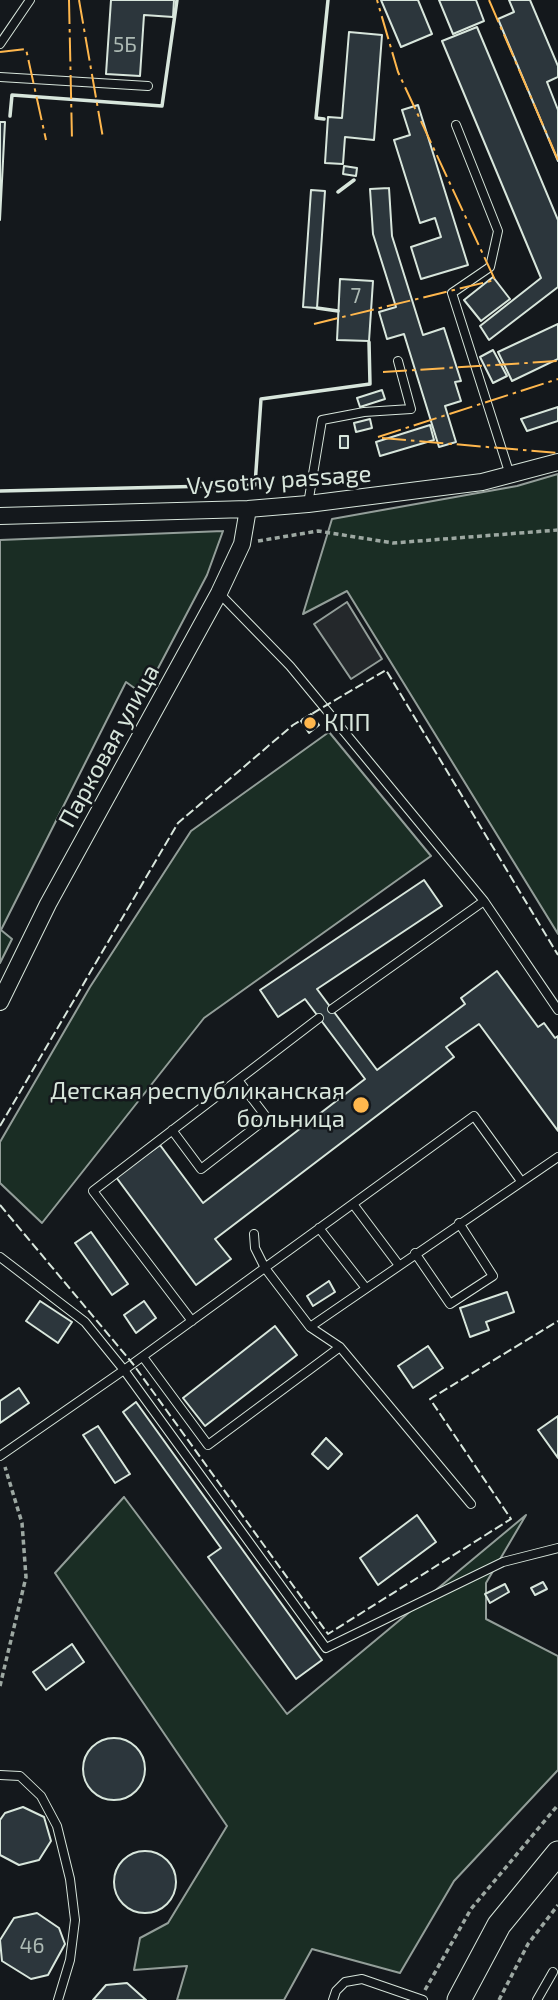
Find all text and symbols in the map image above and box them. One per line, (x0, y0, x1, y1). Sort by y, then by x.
house number: 5Б (113, 32, 137, 58)
house number: 7 (351, 283, 361, 309)
street label: Vysotny passage (186, 459, 372, 501)
street label: Парковая улица (52, 660, 166, 832)
place label: КПП (324, 709, 371, 737)
marker: КПП (302, 715, 318, 731)
place label: Детская республиканская больница (50, 1077, 345, 1133)
marker: Детская республиканская больница (351, 1095, 371, 1115)
house number: 46 (20, 1933, 44, 1959)

